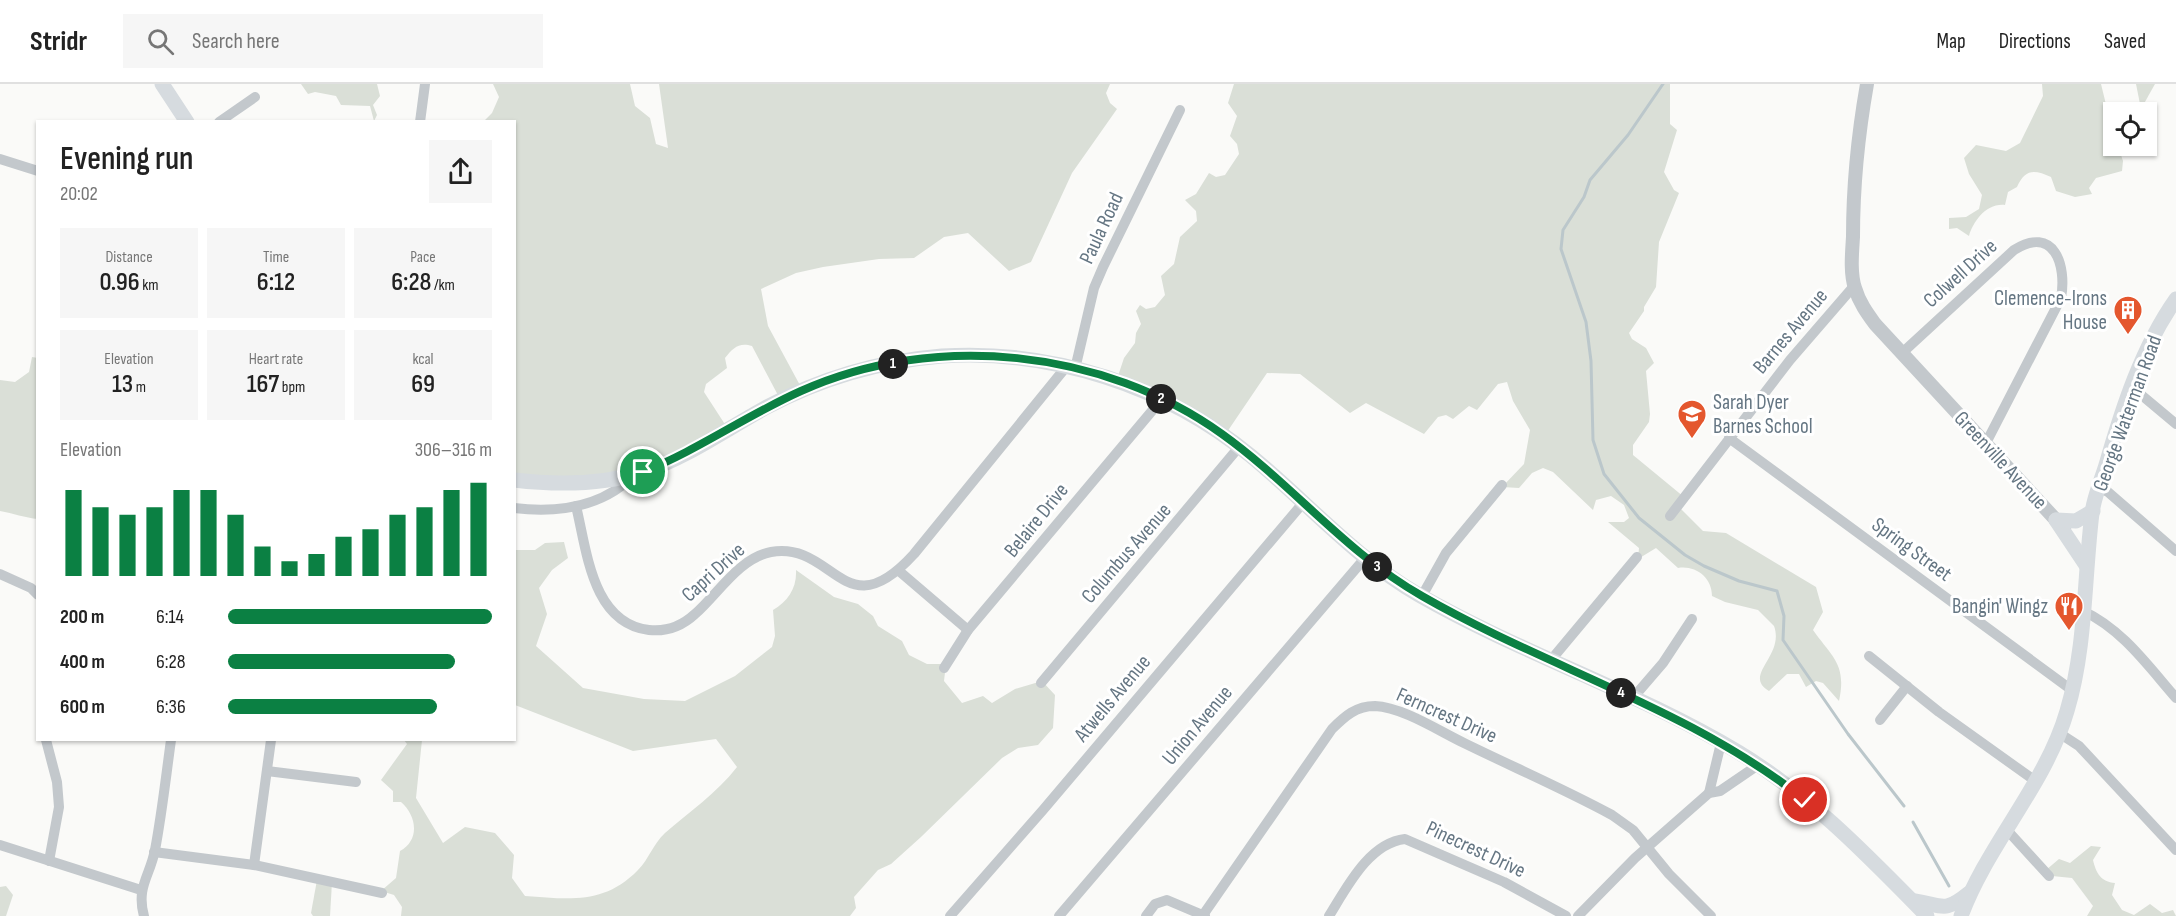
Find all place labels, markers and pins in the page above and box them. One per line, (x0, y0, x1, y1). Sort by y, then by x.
place label: Clemence-Irons House (1994, 286, 2107, 335)
building icon: Clemence-Irons House (2112, 294, 2144, 336)
pin: 1 (878, 349, 908, 379)
pin: 2 (1146, 384, 1176, 414)
place label: Sarah Dyer Barnes School (1713, 390, 1813, 439)
school or university icon: Sarah Dyer Barnes School (1676, 398, 1708, 440)
pin (617, 446, 668, 497)
pin: 3 (1362, 552, 1392, 582)
restaurant icon: Bangin' Wingz (2053, 590, 2085, 632)
place label: Bangin' Wingz (1952, 594, 2048, 619)
pin: 4 (1606, 678, 1636, 708)
pin (1779, 774, 1830, 825)

